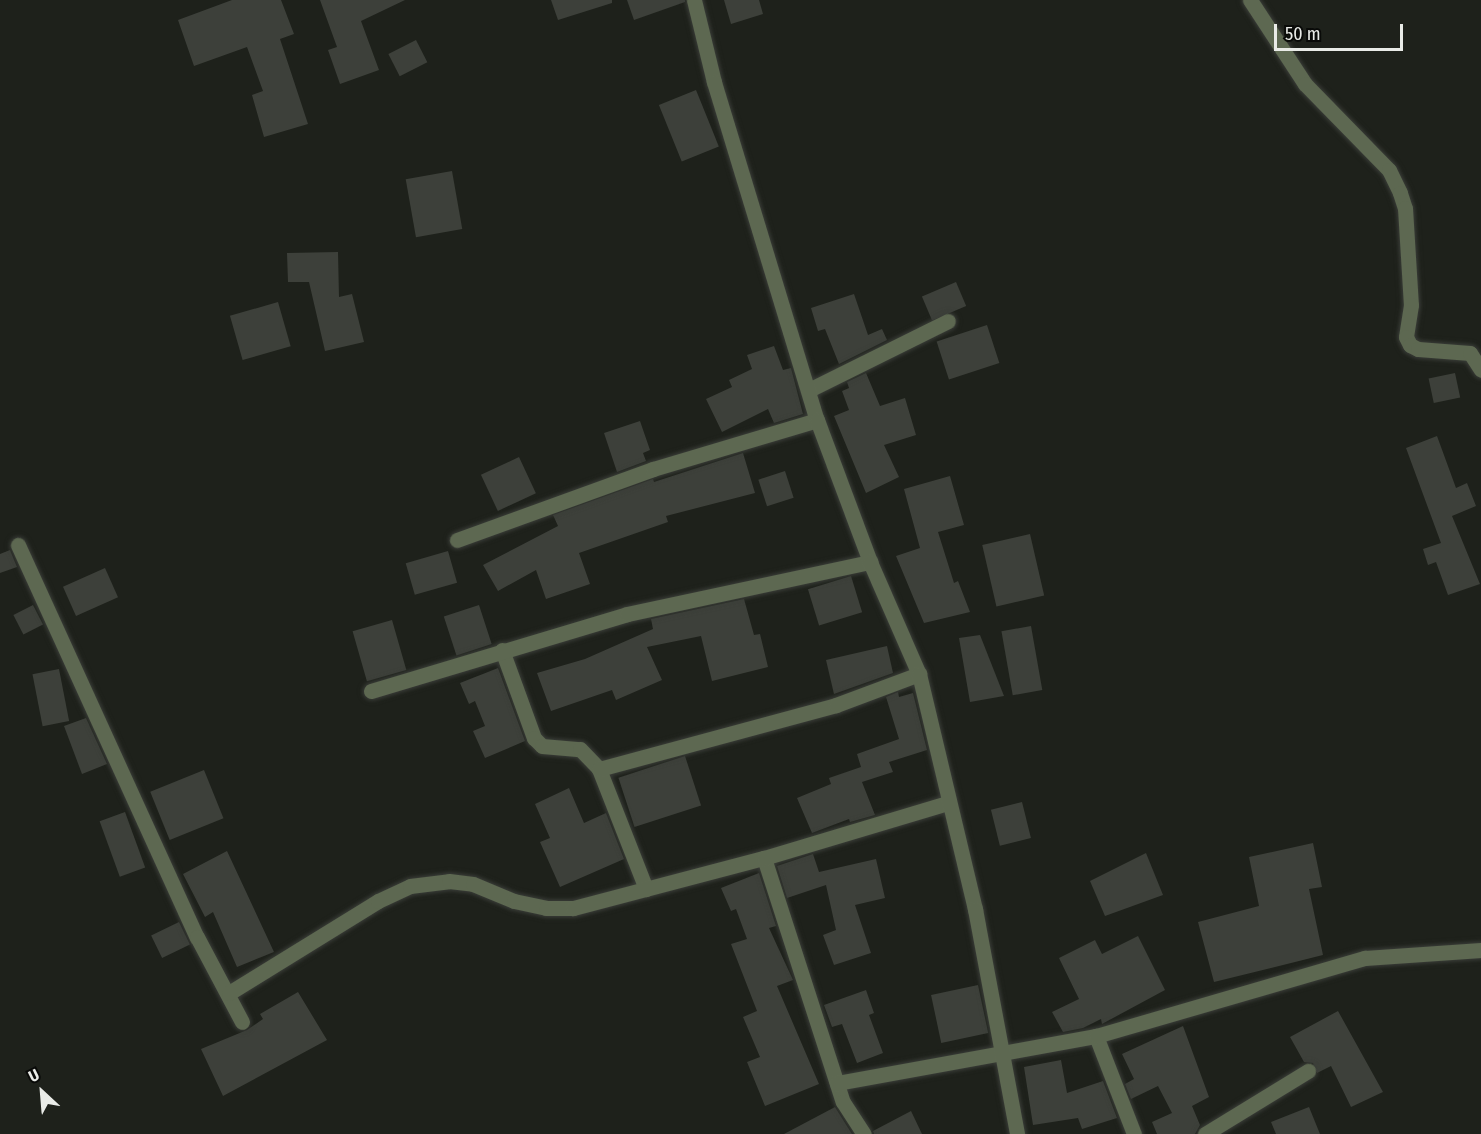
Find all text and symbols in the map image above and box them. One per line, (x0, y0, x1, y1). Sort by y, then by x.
scale bar (1277, 12, 1406, 50)
text: 50 m (1285, 23, 1321, 45)
north arrow (12, 1062, 72, 1122)
text: U (25, 1065, 42, 1086)

